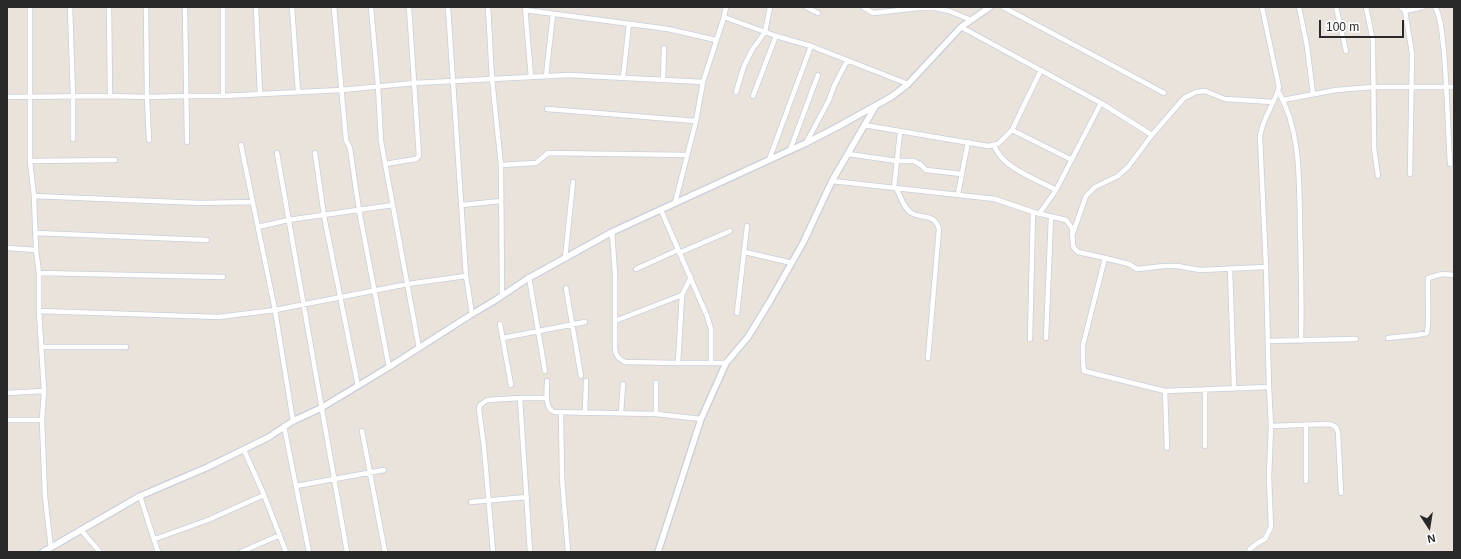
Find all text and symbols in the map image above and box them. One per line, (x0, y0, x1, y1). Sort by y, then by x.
scale bar (1321, 12, 1406, 38)
text: 100 m (1326, 20, 1359, 34)
north arrow (1409, 507, 1449, 547)
text: N (1426, 532, 1437, 545)

